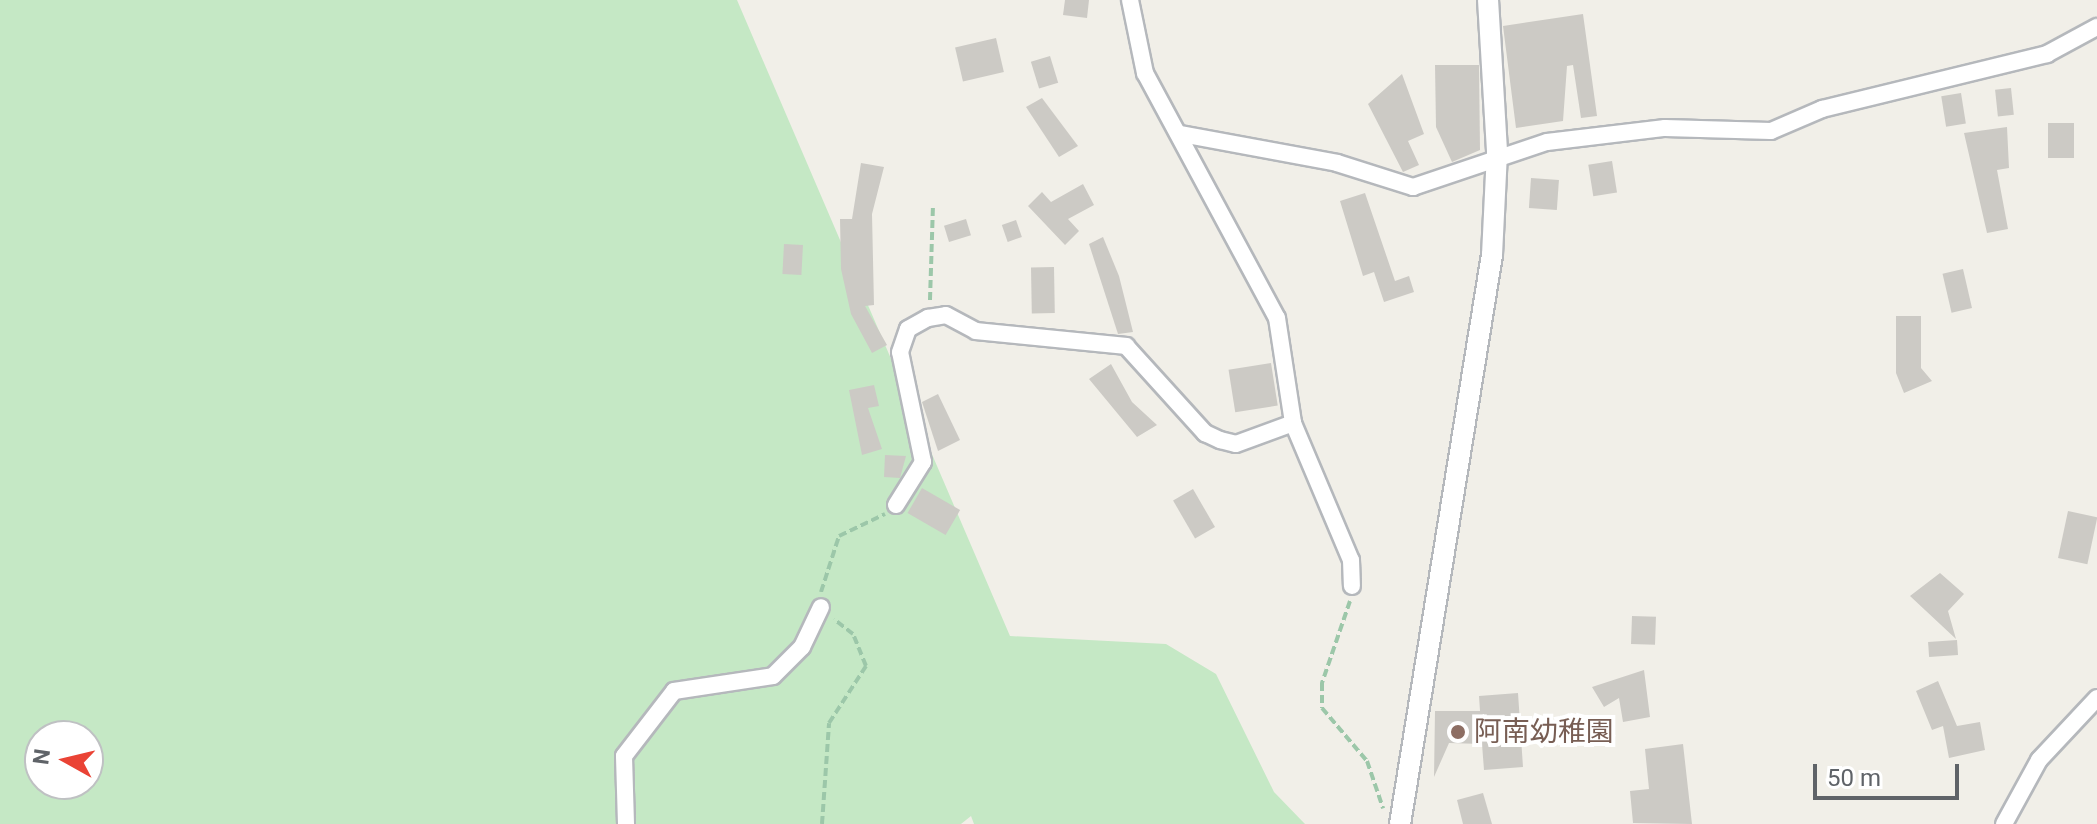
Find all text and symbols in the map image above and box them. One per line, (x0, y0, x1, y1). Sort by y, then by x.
place label: 阿南幼稚園 (1474, 715, 1614, 749)
north arrow (24, 720, 104, 800)
marker: 阿南幼稚園 (1449, 723, 1467, 741)
text: N (28, 747, 55, 766)
scale bar (1817, 748, 1963, 798)
text: 50 m (1827, 764, 1881, 792)

